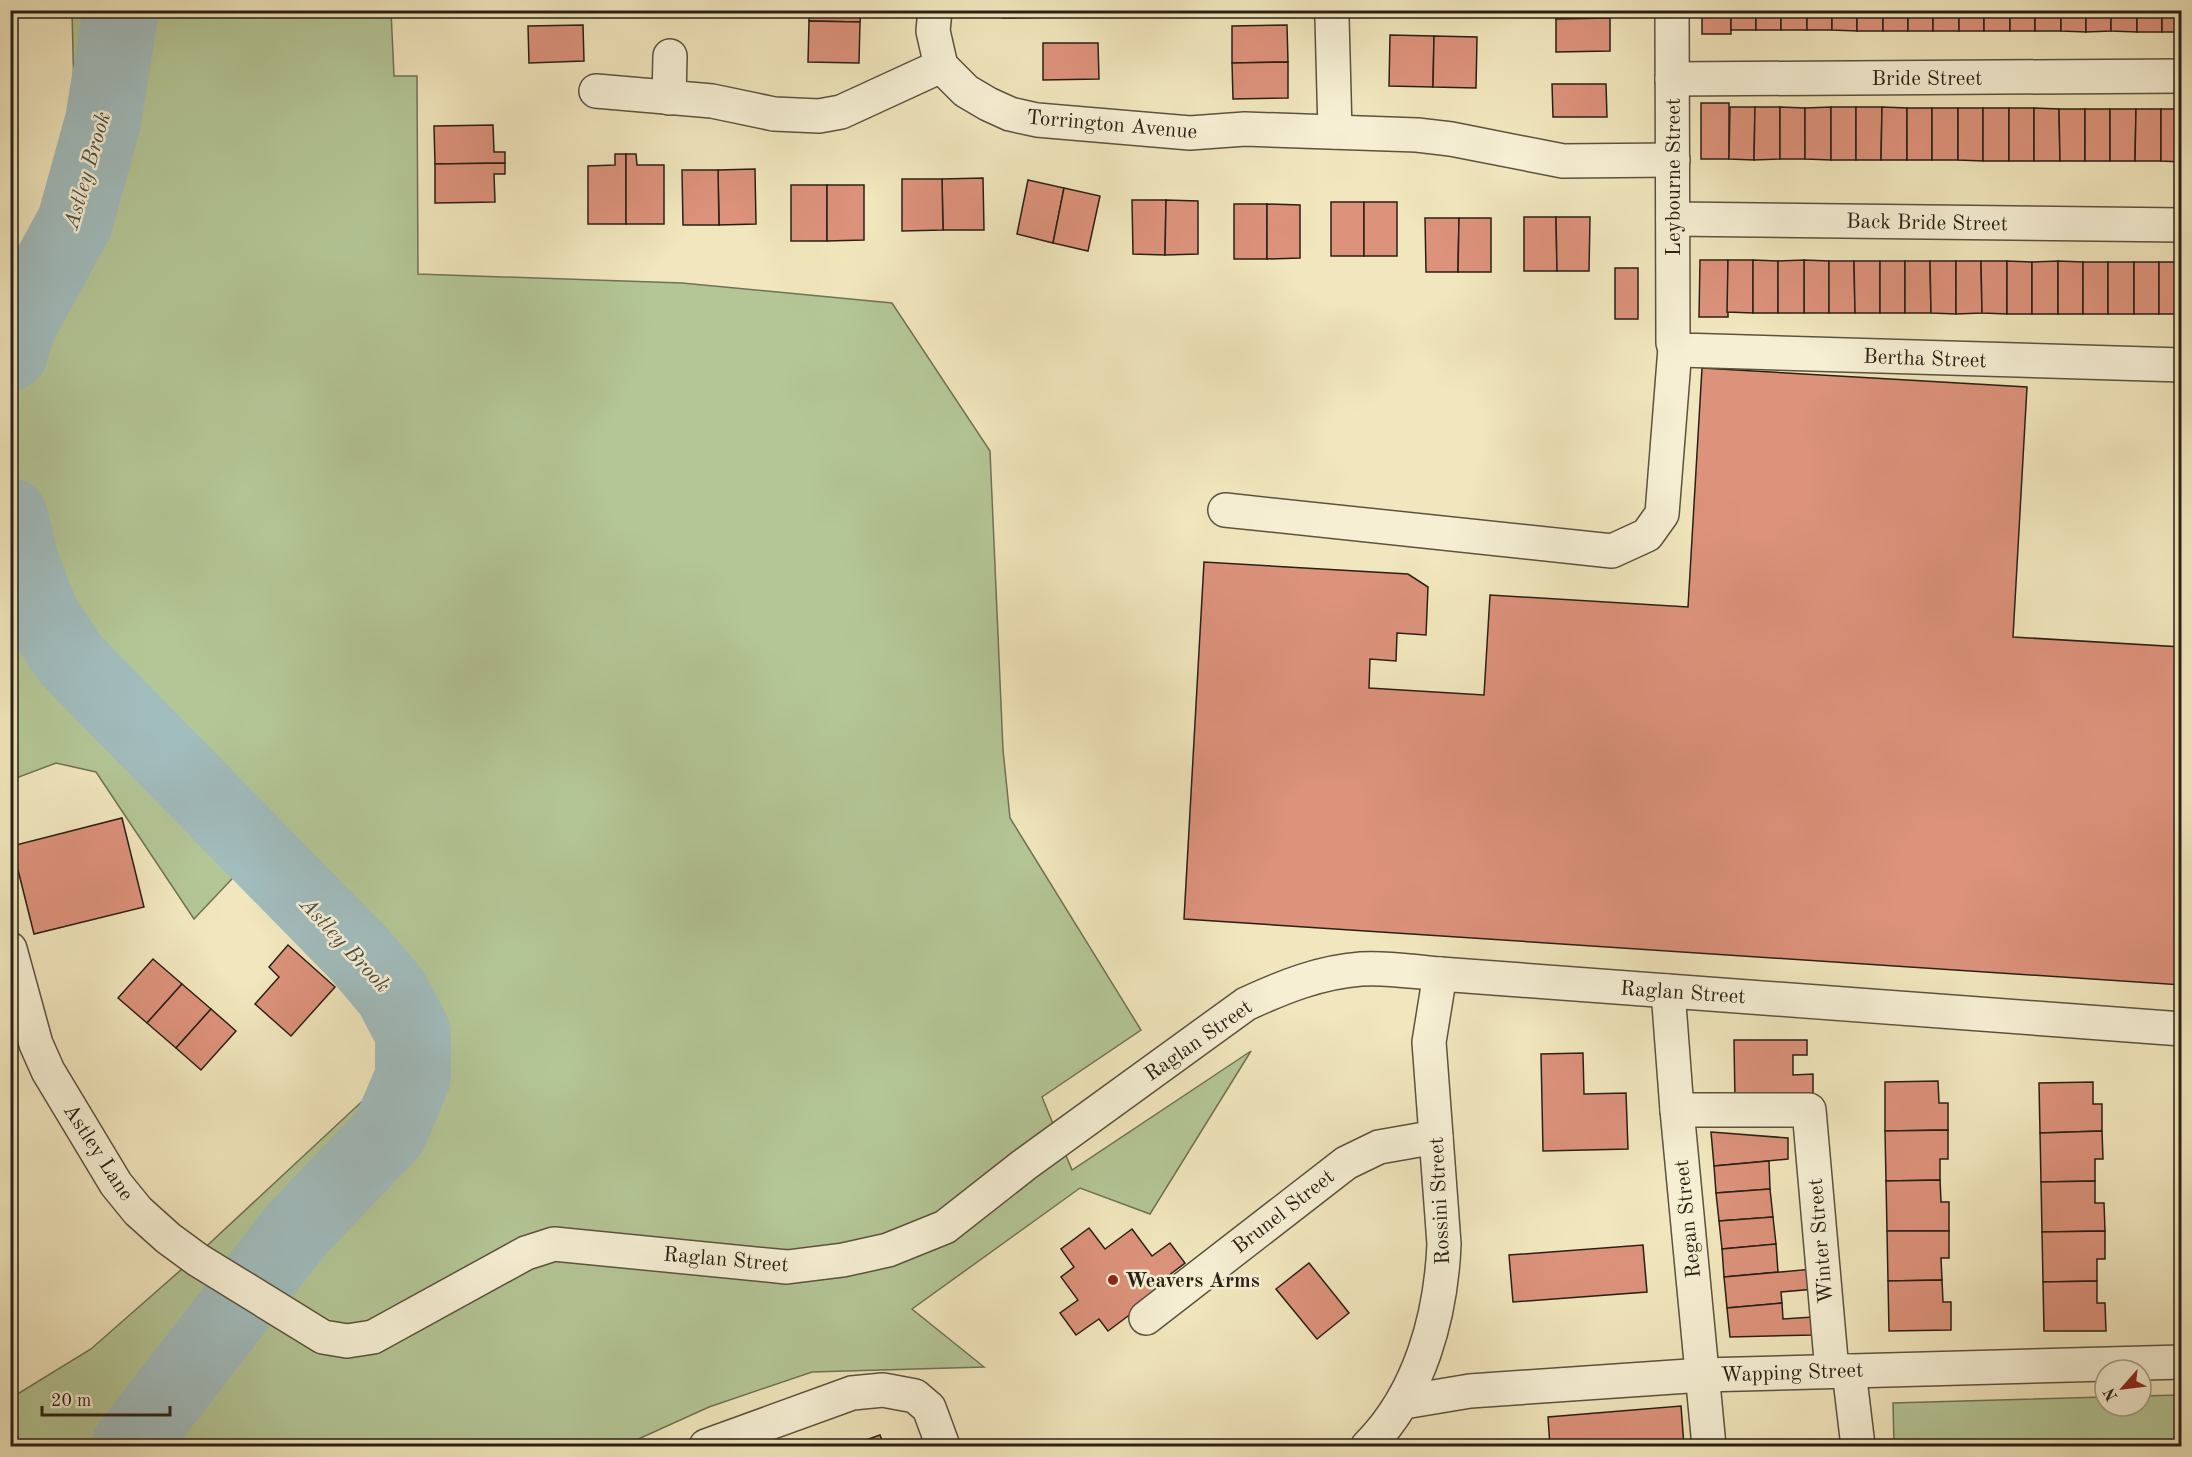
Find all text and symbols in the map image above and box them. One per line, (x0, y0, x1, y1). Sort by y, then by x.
street label: Bride Street (1872, 69, 1982, 90)
street label: Leybourne Street (1664, 98, 1685, 256)
street label: Torrington Avenue (1026, 108, 1198, 143)
water label: Astley Brook (60, 109, 115, 233)
street label: Back Bride Street (1846, 212, 2008, 235)
street label: Bertha Street (1863, 347, 1987, 372)
water label: Astley Brook (295, 893, 394, 997)
street label: Raglan Street (1619, 979, 1746, 1008)
street label: Raglan Street (1141, 997, 1256, 1086)
street label: Astley Lane (59, 1101, 137, 1205)
street label: Rossini Street (1427, 1137, 1454, 1265)
street label: Regan Street (1672, 1158, 1705, 1279)
street label: Brunel Street (1229, 1166, 1339, 1258)
street label: Winter Street (1806, 1177, 1837, 1304)
street label: Raglan Street (662, 1245, 789, 1276)
place label: Weavers Arms (1125, 1271, 1260, 1292)
marker: Weavers Arms (1106, 1273, 1120, 1287)
north arrow (2093, 1358, 2153, 1418)
street label: Wapping Street (1720, 1361, 1864, 1386)
scale bar (42, 1379, 170, 1417)
text: N (2101, 1384, 2121, 1403)
text: 20 m (51, 1392, 91, 1410)

